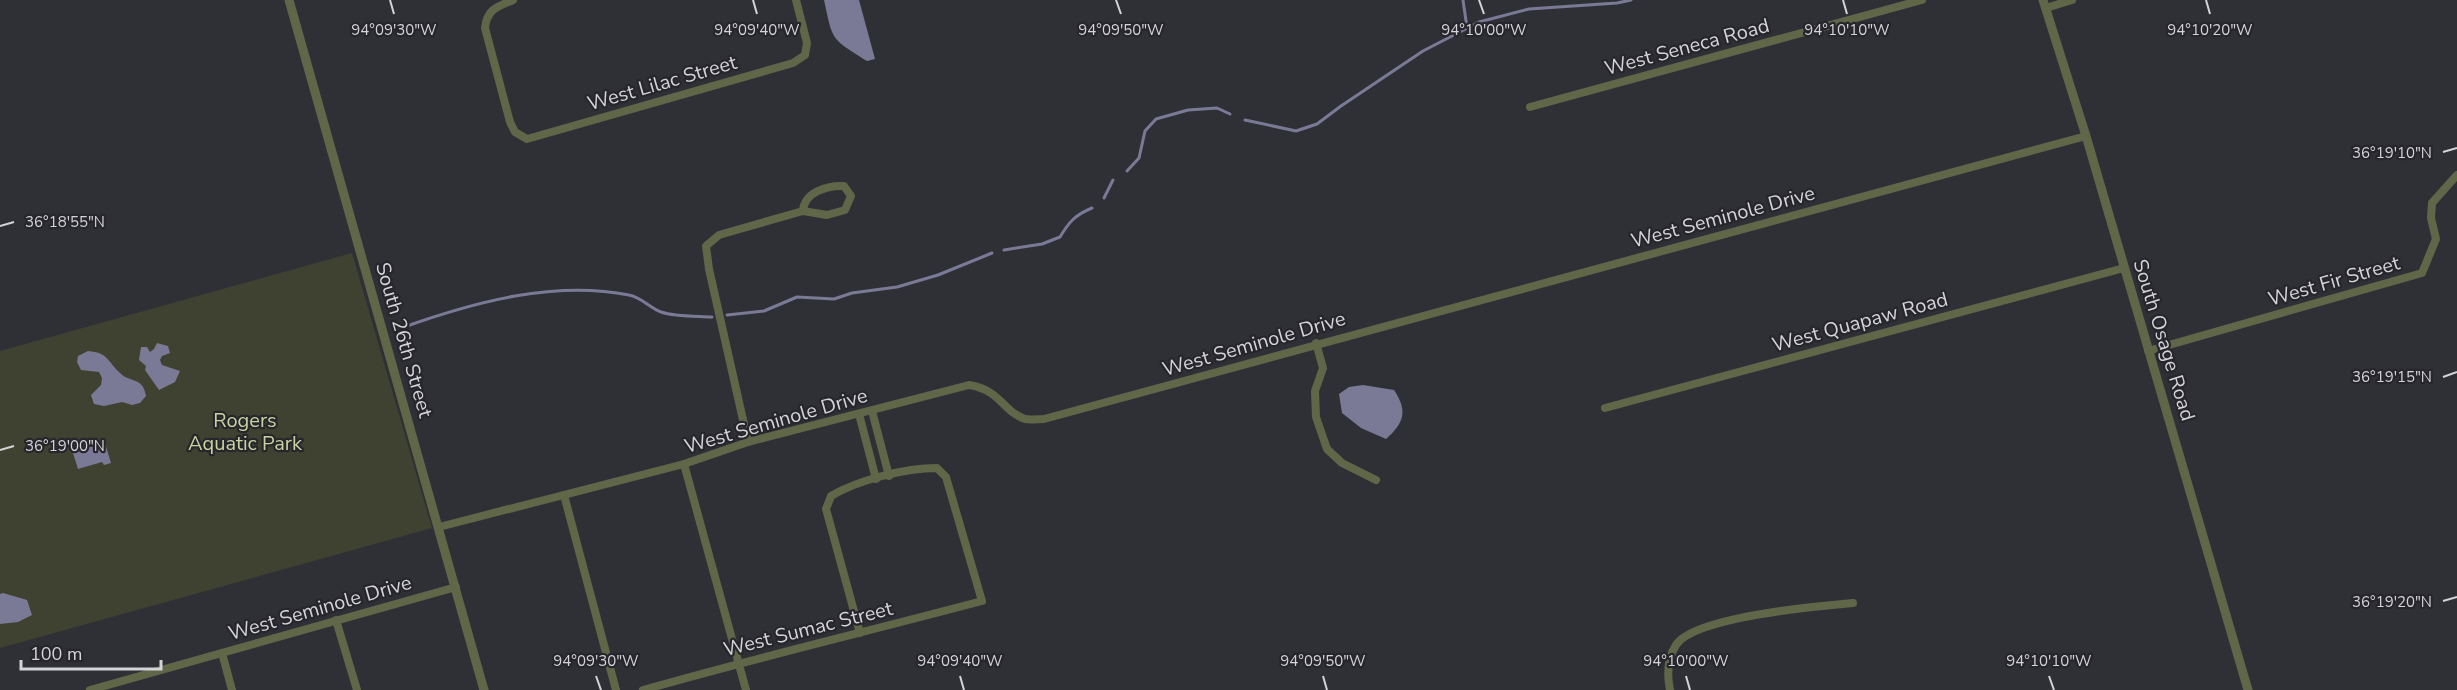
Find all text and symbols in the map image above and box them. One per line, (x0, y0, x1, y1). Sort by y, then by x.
street label: West Seneca Road (1602, 12, 1772, 82)
text: 94°09'30"W (351, 20, 437, 40)
text: 94°09'40"W (714, 20, 800, 40)
text: 94°09'50"W (1078, 20, 1164, 40)
text: 94°10'00"W (1441, 20, 1527, 40)
text: 94°10'10"W (1804, 20, 1890, 40)
text: 94°10'20"W (2167, 20, 2253, 40)
street label: West Lilac Street (584, 49, 741, 117)
text: 36°19'10"N (2352, 143, 2432, 163)
street label: West Seminole Drive (1628, 179, 1818, 255)
text: 36°18'55"N (25, 212, 105, 232)
street label: West Fir Street (2265, 249, 2404, 313)
street label: South Osage Road (2127, 256, 2201, 424)
street label: South 26th Street (369, 259, 439, 422)
street label: West Quapaw Road (1769, 286, 1951, 358)
street label: West Seminole Drive (1159, 305, 1349, 383)
text: 36°19'15"N (2352, 367, 2432, 387)
street label: West Seminole Drive (681, 382, 871, 460)
park label: Rogers Aquatic Park (188, 407, 303, 457)
text: 36°19'00"N (25, 436, 105, 456)
street label: West Seminole Drive (225, 569, 415, 647)
text: 36°19'20"N (2352, 592, 2432, 612)
street label: West Sumac Street (721, 595, 896, 663)
scale bar (21, 633, 160, 671)
text: 100 m (30, 642, 82, 666)
text: 94°09'30"W (553, 651, 639, 671)
text: 94°09'40"W (917, 651, 1003, 671)
text: 94°09'50"W (1280, 651, 1366, 671)
text: 94°10'00"W (1643, 651, 1729, 671)
text: 94°10'10"W (2006, 651, 2092, 671)

